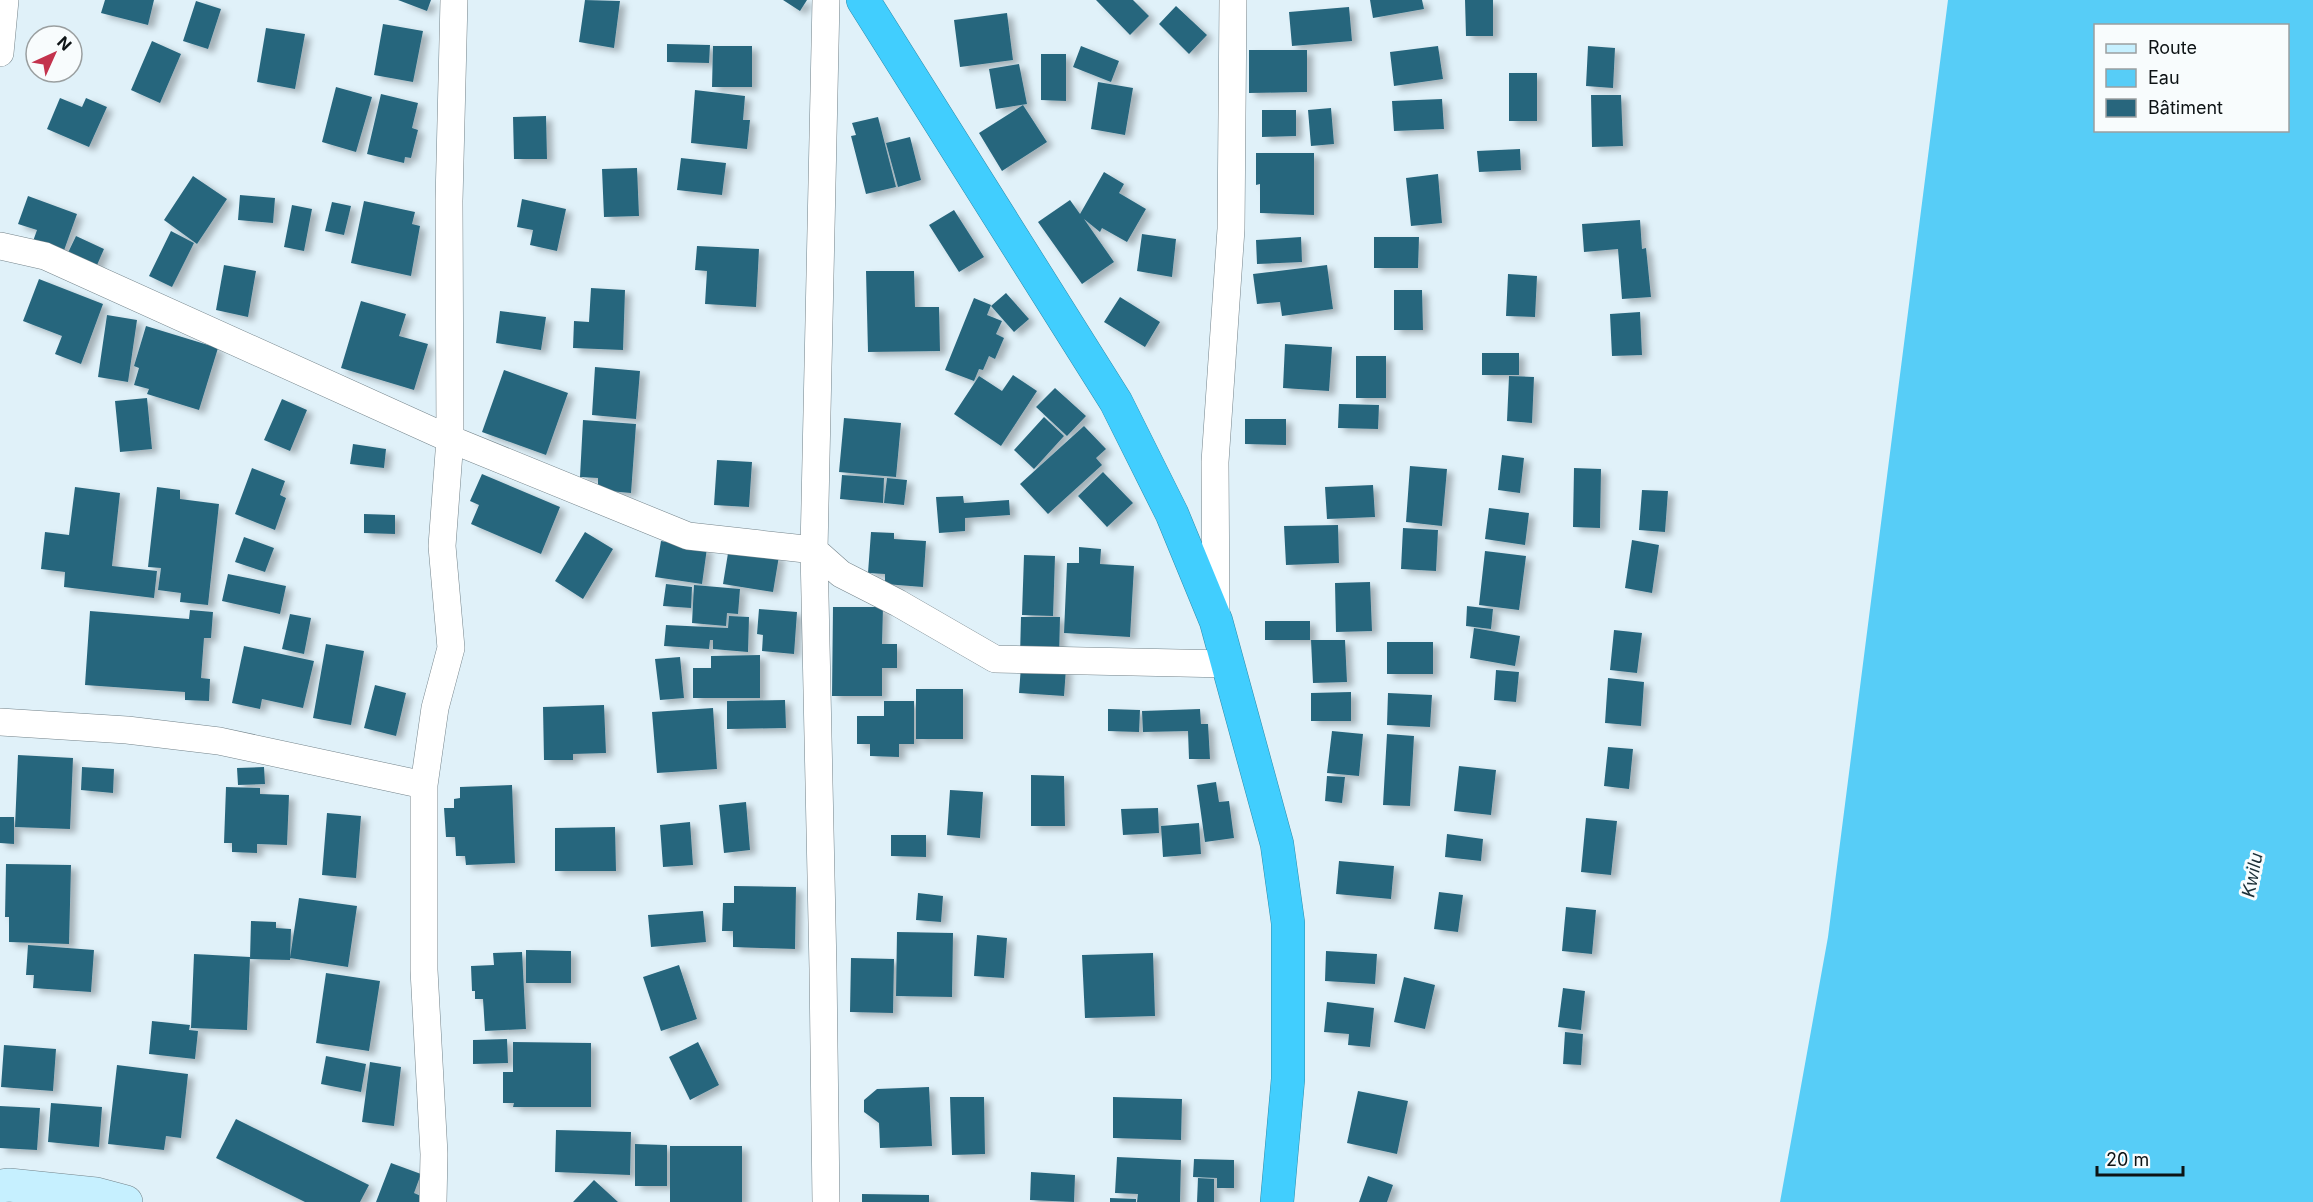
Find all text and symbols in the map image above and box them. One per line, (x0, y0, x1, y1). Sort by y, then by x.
north arrow (24, 24, 84, 84)
legend (2094, 24, 2289, 132)
text: N (53, 32, 76, 55)
text: Route (2148, 37, 2197, 58)
text: Eau (2148, 67, 2180, 88)
text: Bâtiment (2148, 97, 2223, 118)
water label: Kwilu (2237, 851, 2267, 899)
scale bar (2097, 1139, 2182, 1177)
text: 20 m (2106, 1149, 2149, 1170)

